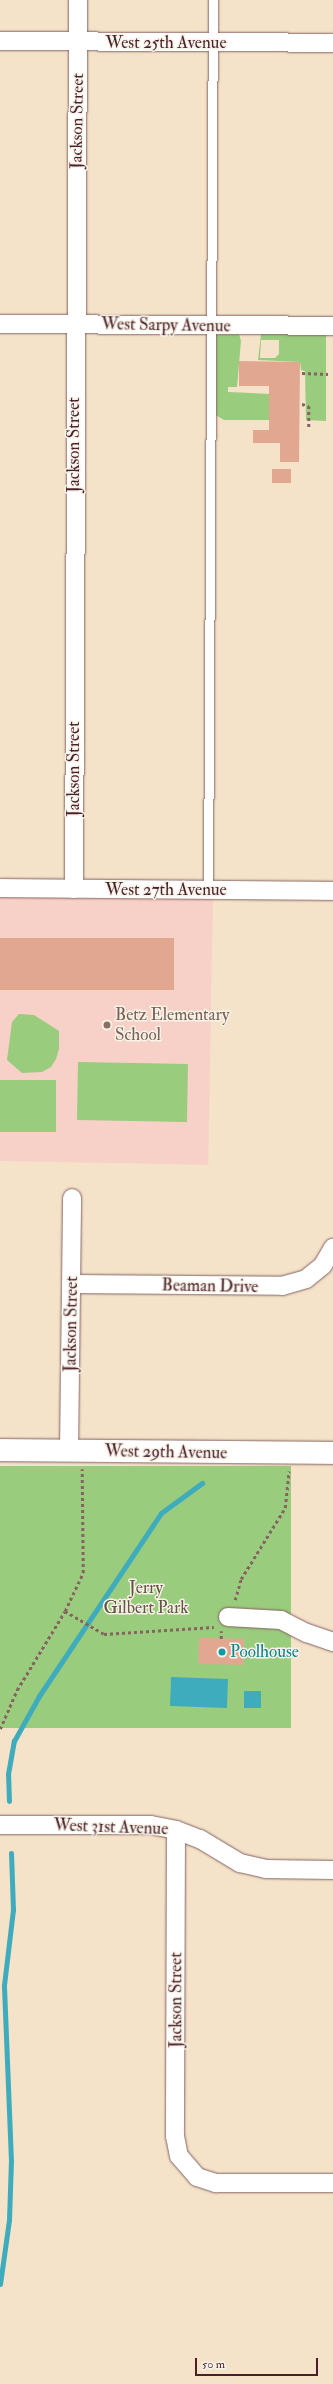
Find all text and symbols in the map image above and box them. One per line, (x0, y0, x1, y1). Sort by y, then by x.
street label: West 25th Avenue (105, 33, 227, 53)
street label: Jackson Street (66, 73, 88, 169)
street label: West Sarpy Avenue (101, 314, 231, 336)
street label: Jackson Street (64, 397, 84, 493)
street label: Jackson Street (64, 721, 84, 817)
street label: West 27th Avenue (105, 880, 227, 900)
place label: Betz Elementary School (115, 1005, 229, 1045)
marker: Betz Elementary School (102, 1020, 112, 1030)
street label: Beaman Drive (161, 1275, 259, 1297)
street label: Jackson Street (60, 1276, 82, 1372)
street label: West 29th Avenue (105, 1441, 227, 1463)
park label: Jerry Gilbert Park (104, 1578, 188, 1618)
place label: Poolhouse (230, 1642, 299, 1662)
marker: Poolhouse (217, 1647, 227, 1657)
street label: West 31st Avenue (53, 1815, 169, 1839)
street label: Jackson Street (166, 1952, 186, 2048)
scale bar (197, 2350, 320, 2376)
text: 50 m (202, 2357, 225, 2372)

